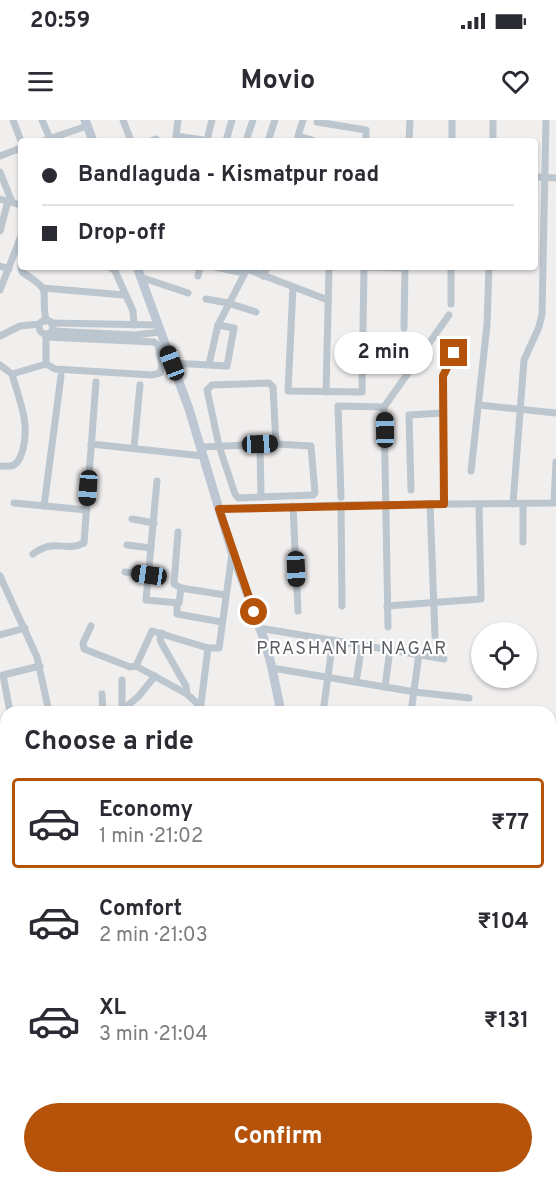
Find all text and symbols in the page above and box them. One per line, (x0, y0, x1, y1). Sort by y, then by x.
text: 20:59 (30, 8, 90, 35)
text: Movio (241, 64, 315, 98)
icon: menu (24, 65, 57, 98)
icon: heart (499, 65, 532, 98)
text: Bandlaguda - Kismatpur road (78, 162, 379, 189)
text: Drop-off (78, 220, 165, 247)
callout: 2 min (334, 332, 433, 374)
route end (440, 339, 467, 366)
text: 2 min (357, 340, 410, 366)
car (157, 343, 187, 383)
car (376, 412, 394, 448)
car (242, 434, 278, 454)
car (78, 469, 98, 507)
car (286, 551, 306, 587)
car (130, 564, 168, 586)
route start (240, 598, 267, 625)
map controls (471, 622, 537, 688)
button: locate (471, 622, 537, 688)
district label: PRASHANTH NAGAR (256, 638, 448, 661)
text: Choose a ride (24, 725, 194, 759)
icon: car (27, 796, 81, 850)
text: Economy (99, 797, 193, 824)
text: ₹77 (491, 810, 529, 837)
text: 1 min · 21:02 (99, 824, 203, 850)
icon: car (27, 895, 81, 949)
text: Comfort (99, 896, 182, 923)
text: ₹104 (477, 909, 529, 936)
text: 2 min · 21:03 (99, 923, 208, 949)
icon: car (27, 994, 81, 1048)
text: XL (99, 995, 126, 1022)
text: ₹131 (484, 1008, 529, 1035)
text: 3 min · 21:04 (99, 1022, 208, 1048)
button: Confirm (24, 1103, 532, 1172)

